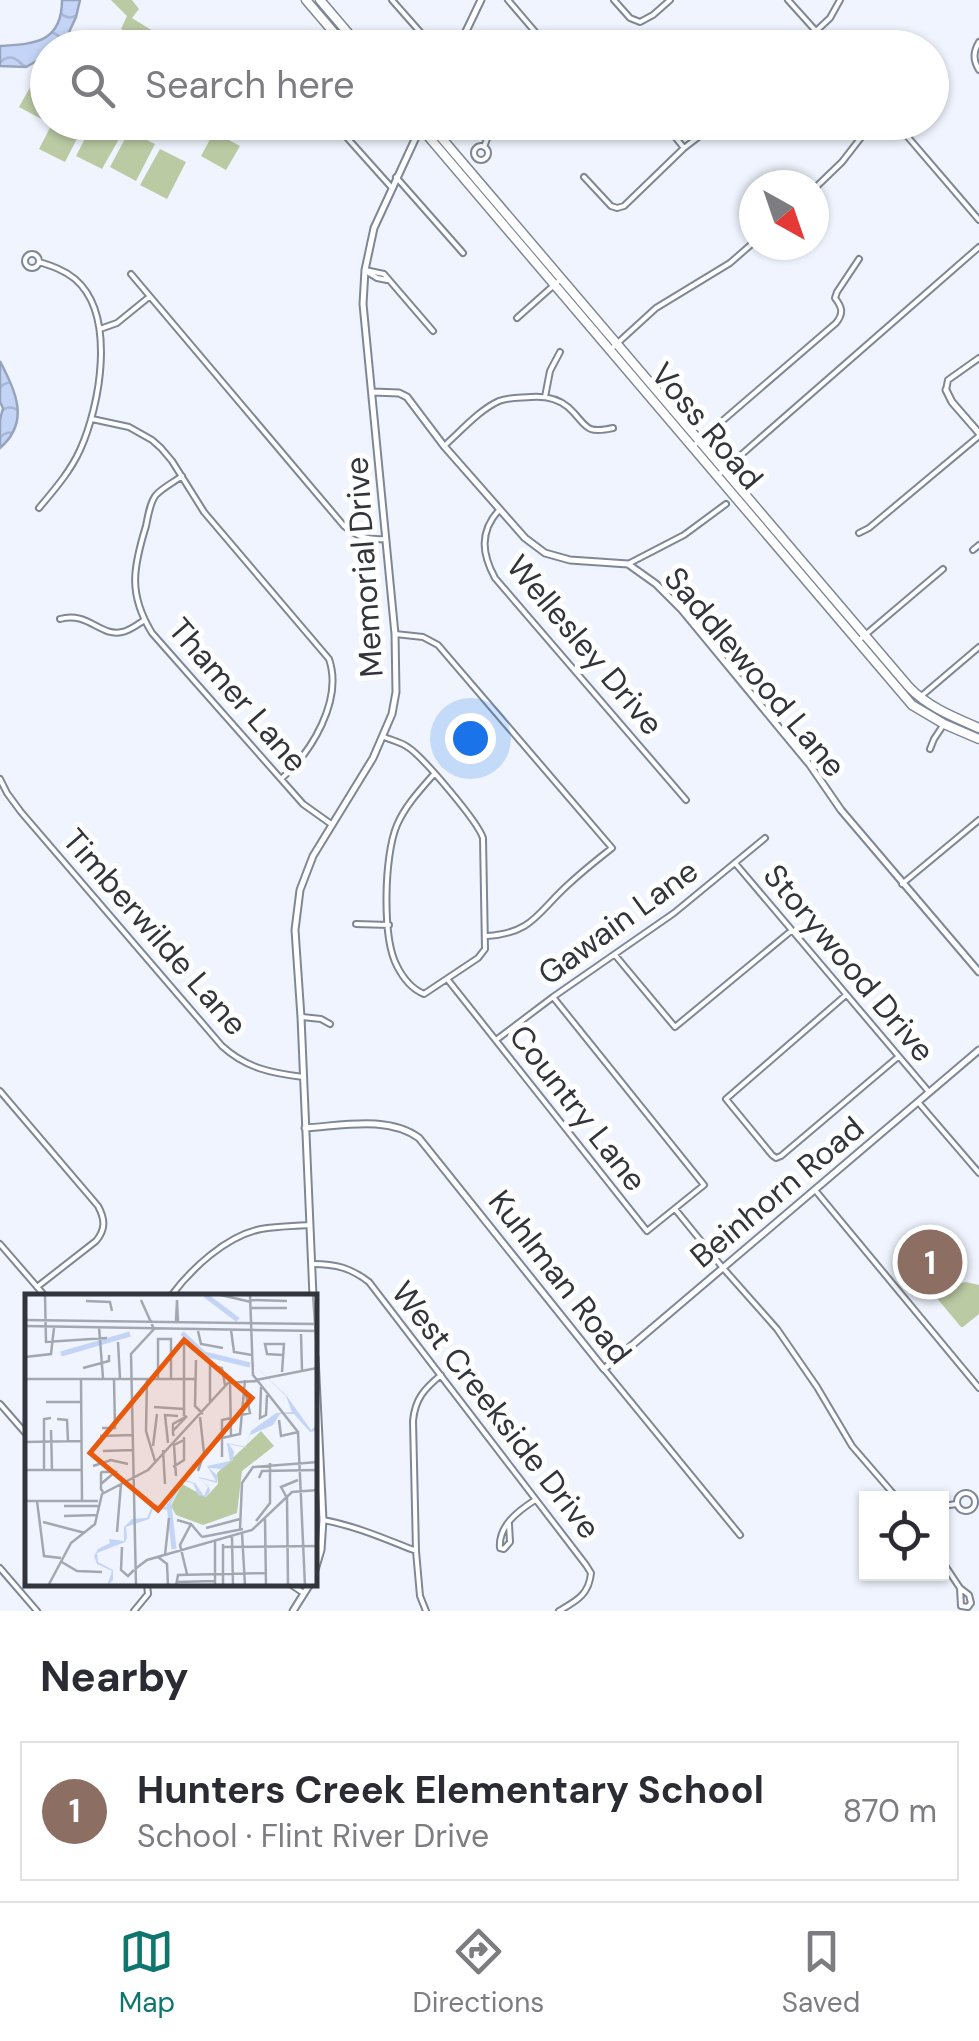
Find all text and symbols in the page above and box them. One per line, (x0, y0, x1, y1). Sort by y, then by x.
search box (30, 30, 949, 140)
icon: search (65, 58, 120, 113)
text: Search here (145, 60, 355, 110)
north arrow (739, 170, 829, 260)
street label: Voss Road (642, 354, 772, 498)
street label: Memorial Drive (335, 455, 393, 679)
street label: Wellesley Drive (497, 546, 673, 744)
street label: Saddlewood Lane (655, 558, 855, 786)
street label: Thamer Lane (159, 609, 317, 781)
your location (445, 713, 496, 764)
street label: Timberwilde Lane (54, 820, 256, 1044)
street label: Gawain Lane (530, 850, 706, 994)
street label: Storywood Drive (754, 856, 944, 1070)
street label: Country Lane (500, 1016, 656, 1200)
street label: Beinhorn Road (681, 1107, 873, 1277)
street label: Kuhlman Road (479, 1182, 641, 1372)
pin: 1 (898, 1224, 962, 1300)
street label: West Creekside Drive (382, 1273, 610, 1547)
inset map (25, 1294, 318, 1586)
map controls (859, 1491, 949, 1581)
button: locate (859, 1491, 949, 1581)
text: Nearby (40, 1649, 189, 1704)
text: Hunters Creek Elementary School (137, 1765, 764, 1815)
text: 1 (69, 1790, 80, 1832)
text: 870 m (843, 1790, 937, 1832)
text: School · Flint River Drive (137, 1815, 489, 1857)
tab: Map (119, 1924, 175, 2021)
tab: Directions (413, 1924, 544, 2021)
tab: Saved (782, 1924, 860, 2021)

